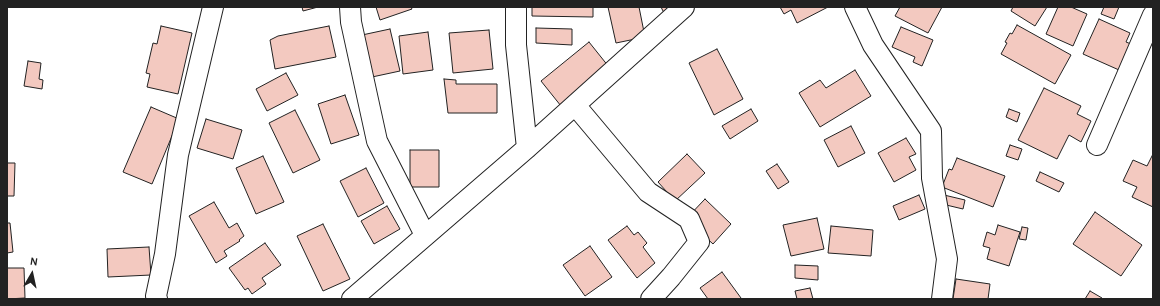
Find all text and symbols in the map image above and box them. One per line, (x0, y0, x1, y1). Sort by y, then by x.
north arrow (12, 254, 52, 294)
text: N (29, 255, 39, 269)

